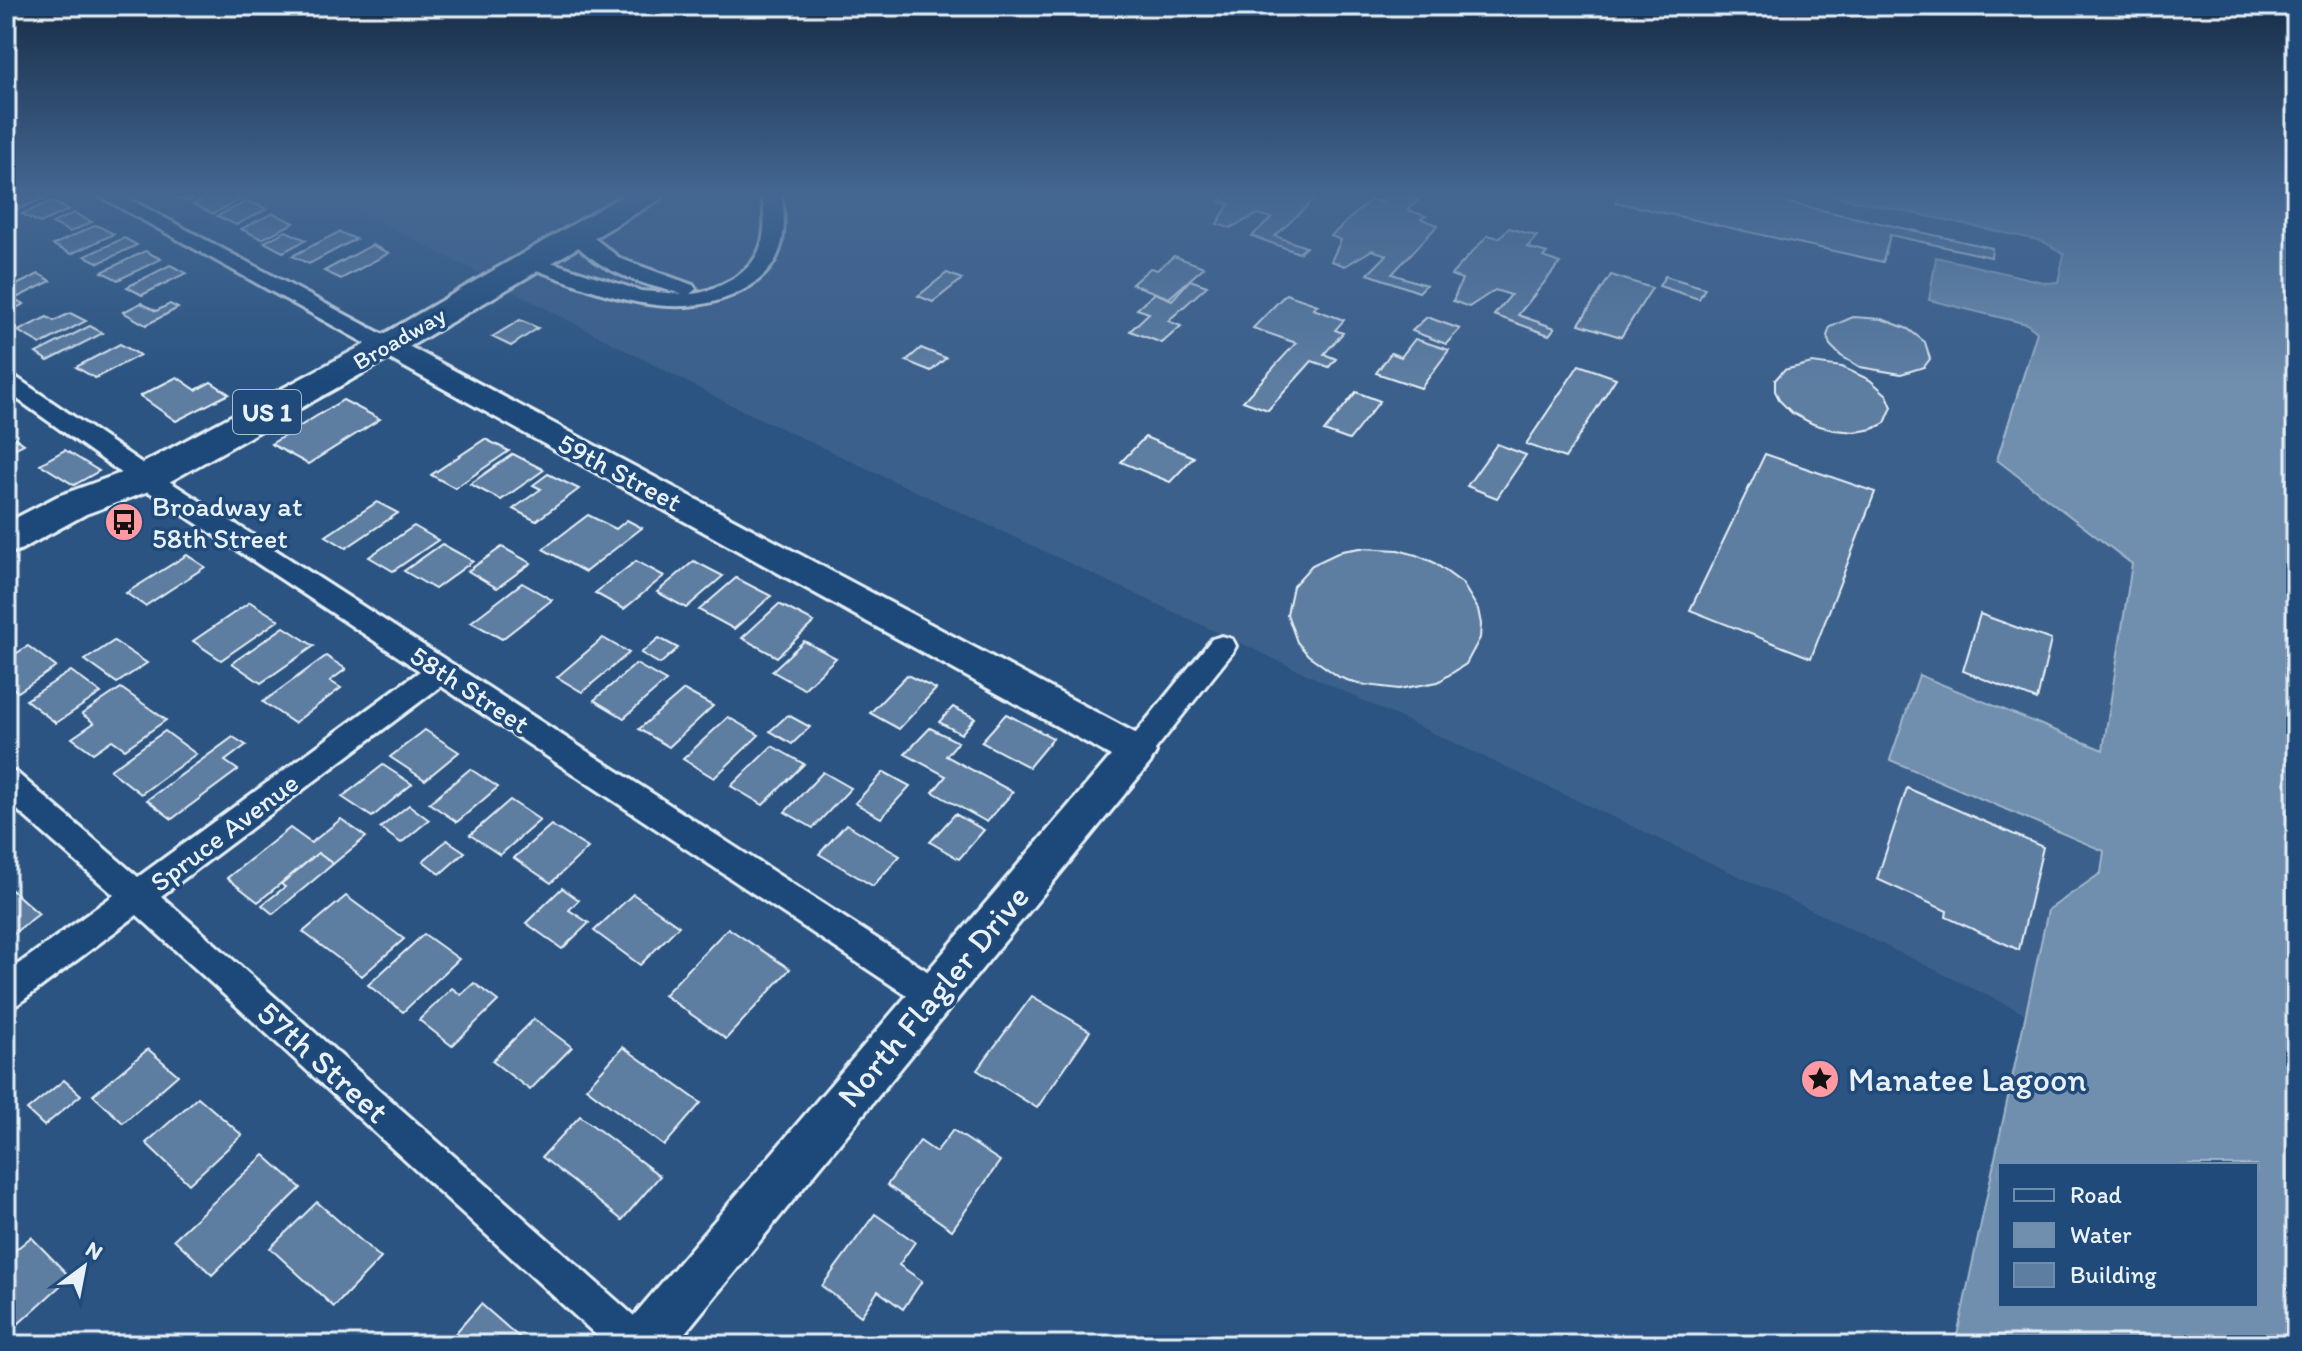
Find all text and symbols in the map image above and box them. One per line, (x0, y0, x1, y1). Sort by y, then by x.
street label: Broadway (348, 300, 450, 376)
road number: US 1 (233, 390, 301, 434)
street label: 59th Street (552, 425, 688, 519)
place label: Broadway at 58th Street (152, 489, 302, 555)
bus stop icon: Broadway at 58th Street (103, 501, 145, 543)
street label: 58th Street (404, 638, 536, 740)
street label: Spruce Avenue (143, 765, 305, 899)
street label: North Flagler Drive (828, 877, 1038, 1115)
street label: 57th Street (249, 992, 397, 1132)
place icon: Manatee Lagoon (1799, 1058, 1841, 1100)
place label: Manatee Lagoon (1848, 1059, 2087, 1100)
legend (1998, 1163, 2258, 1307)
text: Road (2070, 1180, 2122, 1209)
text: Water (2070, 1220, 2132, 1249)
north arrow (44, 1227, 124, 1307)
text: N (81, 1235, 108, 1266)
text: Building (2070, 1260, 2157, 1289)

